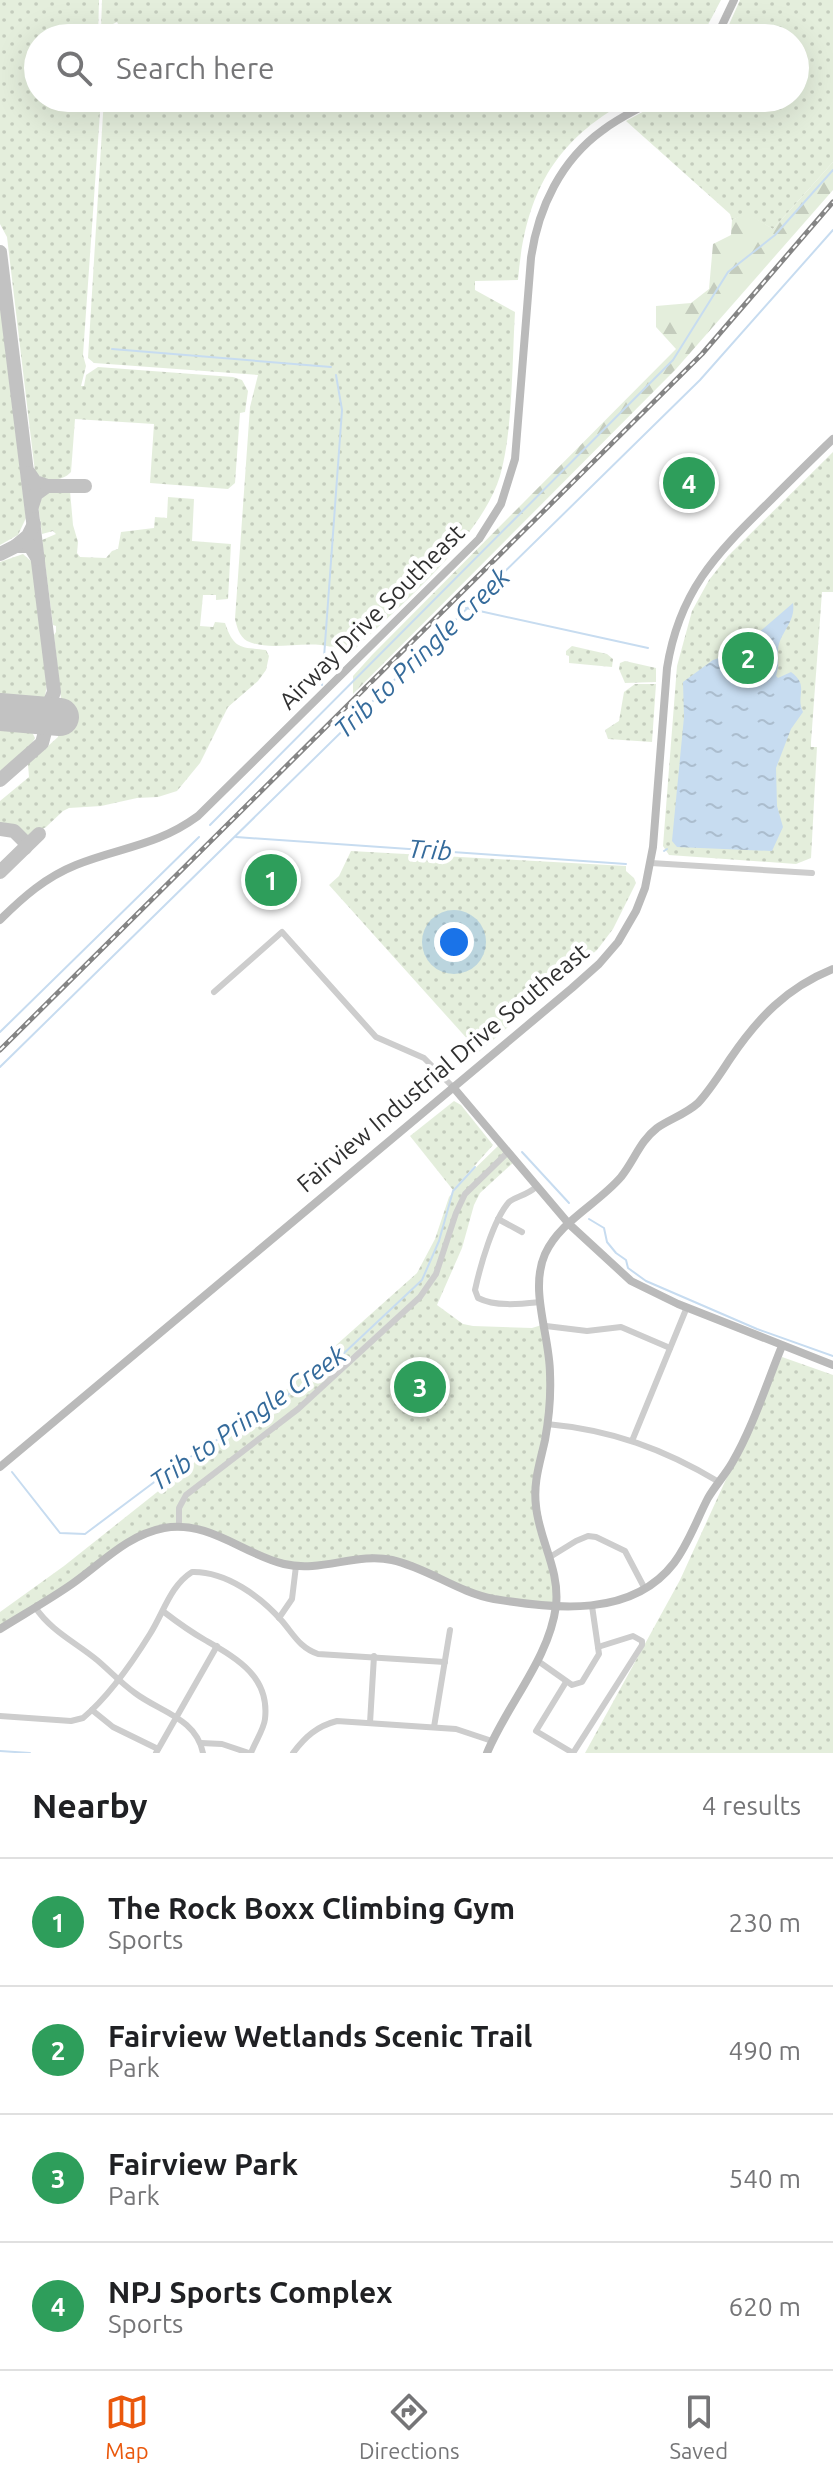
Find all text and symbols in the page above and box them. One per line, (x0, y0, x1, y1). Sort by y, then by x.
search box (24, 24, 809, 112)
icon: search (52, 46, 96, 90)
text: Search here (116, 51, 275, 85)
pin: 4 (663, 453, 715, 513)
street label: Airway Drive Southeast (274, 518, 470, 715)
water label: Trib to Pringle Creek (328, 561, 516, 744)
pin: 2 (722, 628, 774, 688)
water label: Trib (407, 834, 453, 865)
pin: 1 (245, 850, 297, 910)
your location (434, 922, 474, 962)
street label: Fairview Industrial Drive Southeast (292, 937, 594, 1198)
water label: Trib to Pringle Creek (144, 1339, 352, 1496)
pin: 3 (394, 1357, 446, 1417)
text: Nearby (32, 1786, 147, 1824)
text: 4 results (702, 1791, 801, 1820)
text: The Rock Boxx Climbing Gym (108, 1891, 515, 1925)
text: 1 (51, 1908, 65, 1937)
text: 230 m (729, 1908, 801, 1937)
text: Sports (108, 1925, 183, 1954)
text: Fairview Wetlands Scenic Trail (108, 2019, 532, 2053)
text: 2 (51, 2036, 65, 2065)
text: 490 m (729, 2036, 801, 2065)
text: Park (108, 2053, 160, 2082)
text: Fairview Park (108, 2147, 298, 2181)
text: 3 (51, 2164, 65, 2193)
text: 540 m (729, 2164, 801, 2193)
text: Park (108, 2181, 160, 2210)
text: NPJ Sports Complex (108, 2275, 392, 2309)
text: 4 (51, 2292, 65, 2321)
text: 620 m (729, 2292, 801, 2321)
text: Sports (108, 2309, 183, 2338)
tab: Map (105, 2390, 149, 2463)
tab: Directions (359, 2390, 460, 2463)
tab: Saved (669, 2390, 728, 2463)

